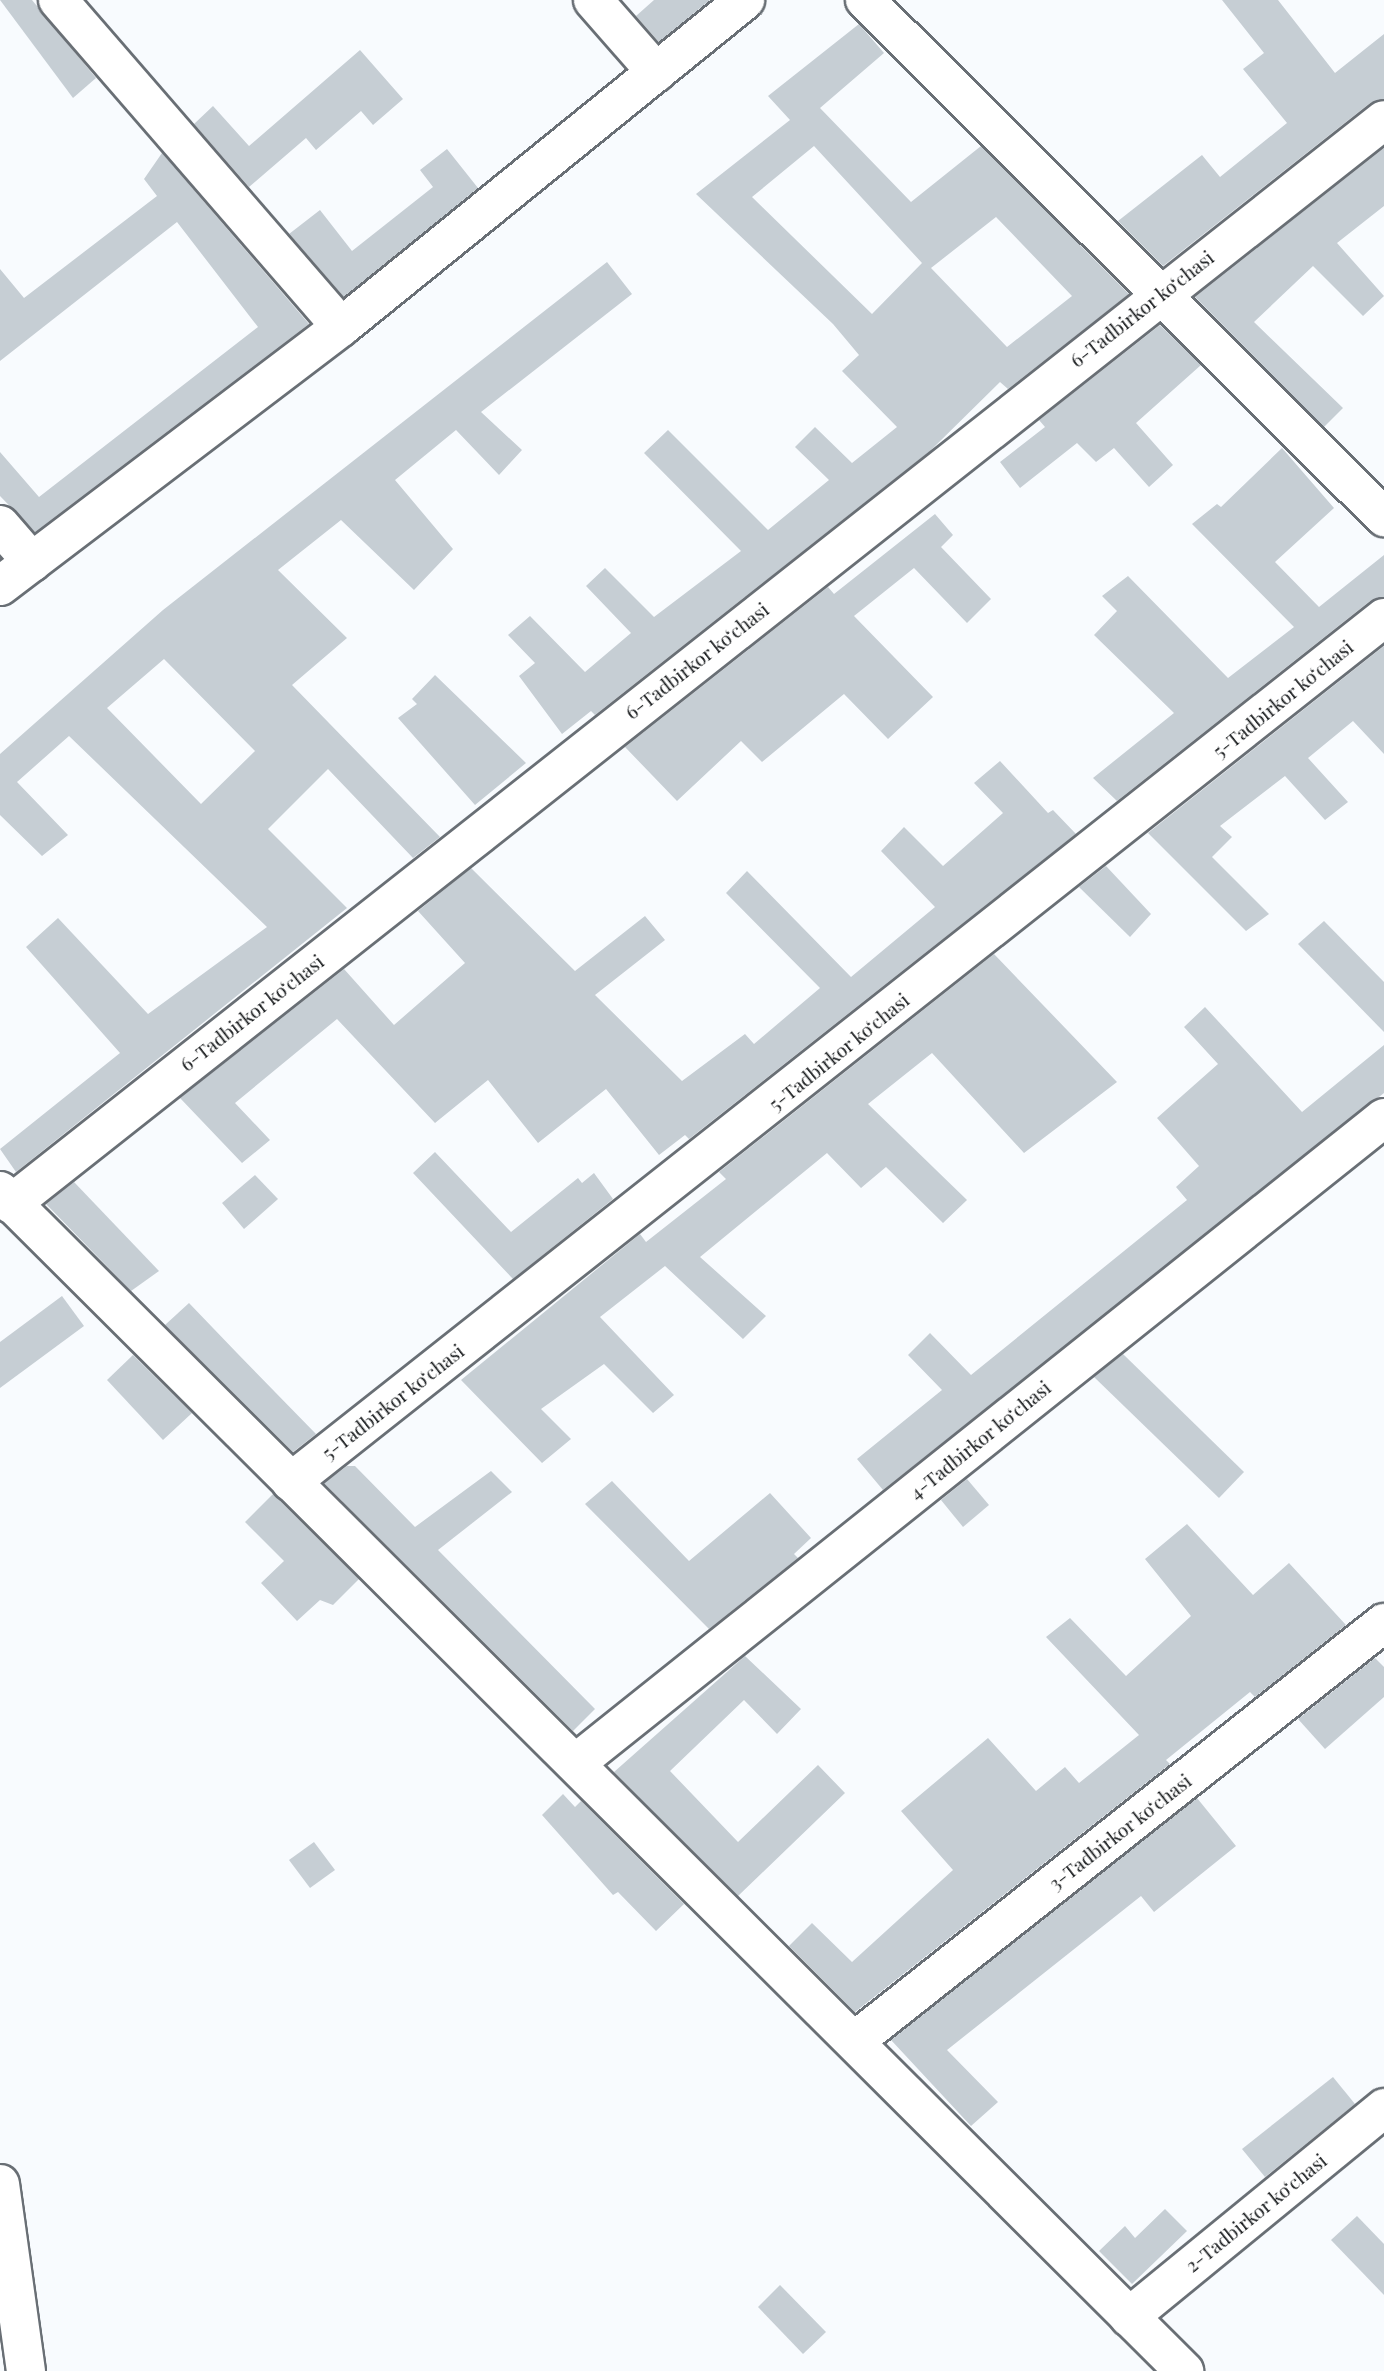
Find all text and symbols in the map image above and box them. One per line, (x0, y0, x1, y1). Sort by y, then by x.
street label: 6-Tadbirkor koʻchasi (1065, 246, 1219, 372)
street label: 6-Tadbirkor koʻchasi (620, 598, 774, 724)
street label: 5-Tadbirkor koʻchasi (1208, 635, 1358, 763)
street label: 6-Tadbirkor koʻchasi (175, 950, 329, 1076)
street label: 5-Tadbirkor koʻchasi (764, 988, 914, 1116)
street label: 5-Tadbirkor koʻchasi (317, 1339, 469, 1465)
street label: 4-Tadbirkor koʻchasi (904, 1376, 1056, 1504)
street label: 3-Tadbirkor koʻchasi (1044, 1769, 1196, 1895)
street label: 2-Tadbirkor koʻchasi (1181, 2149, 1331, 2277)

